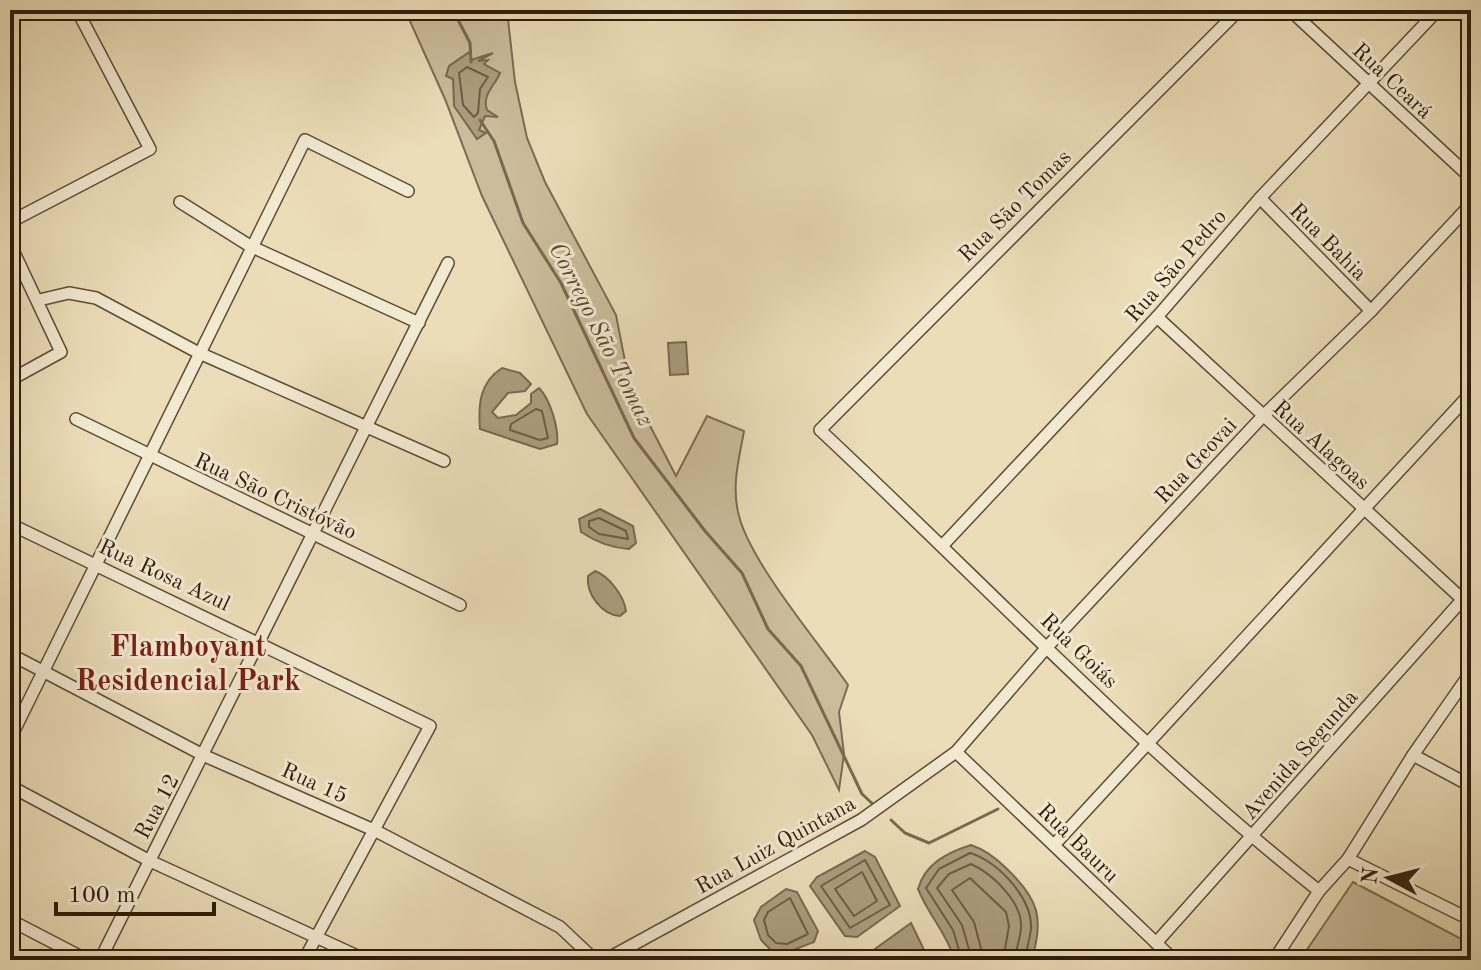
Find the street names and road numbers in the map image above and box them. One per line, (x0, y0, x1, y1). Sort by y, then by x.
street label: Rua Ceará (1348, 39, 1436, 124)
street label: Rua São Tomas (955, 146, 1076, 267)
street label: Rua Bahia (1285, 200, 1371, 285)
street label: Rua São Pedro (1122, 206, 1231, 327)
street label: Rua Alagoas (1268, 397, 1373, 494)
street label: Rua Geovai (1152, 414, 1241, 508)
street label: Rua São Cristóvão (191, 450, 360, 544)
street label: Rua Rosa Azul (95, 536, 233, 616)
street label: Rua Goiás (1036, 610, 1121, 693)
street label: Avenida Segunda (1238, 686, 1363, 824)
street label: Rua 15 (278, 760, 351, 808)
street label: Rua 12 (132, 771, 184, 843)
street label: Rua Luiz Quintana (692, 793, 860, 899)
street label: Rua Bauru (1033, 800, 1123, 887)

